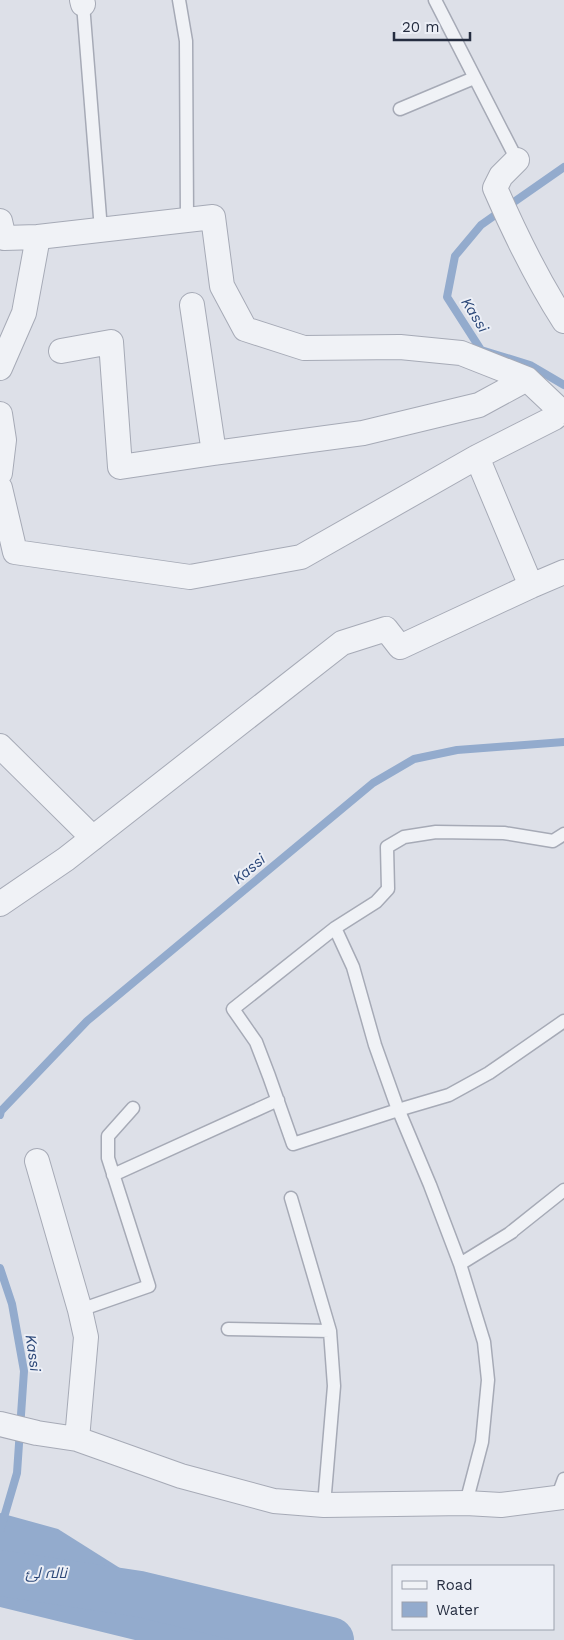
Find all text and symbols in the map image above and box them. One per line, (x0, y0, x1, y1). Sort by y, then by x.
scale bar (394, 10, 470, 42)
text: 20 m (402, 18, 440, 36)
water label: Kassi (457, 294, 493, 337)
water label: Kassi (229, 849, 270, 888)
water label: Kassi (21, 1333, 45, 1374)
water label: نالہ لئ (25, 1564, 69, 1582)
legend (392, 1565, 554, 1630)
text: Road (436, 1576, 473, 1594)
text: Water (436, 1601, 479, 1619)

